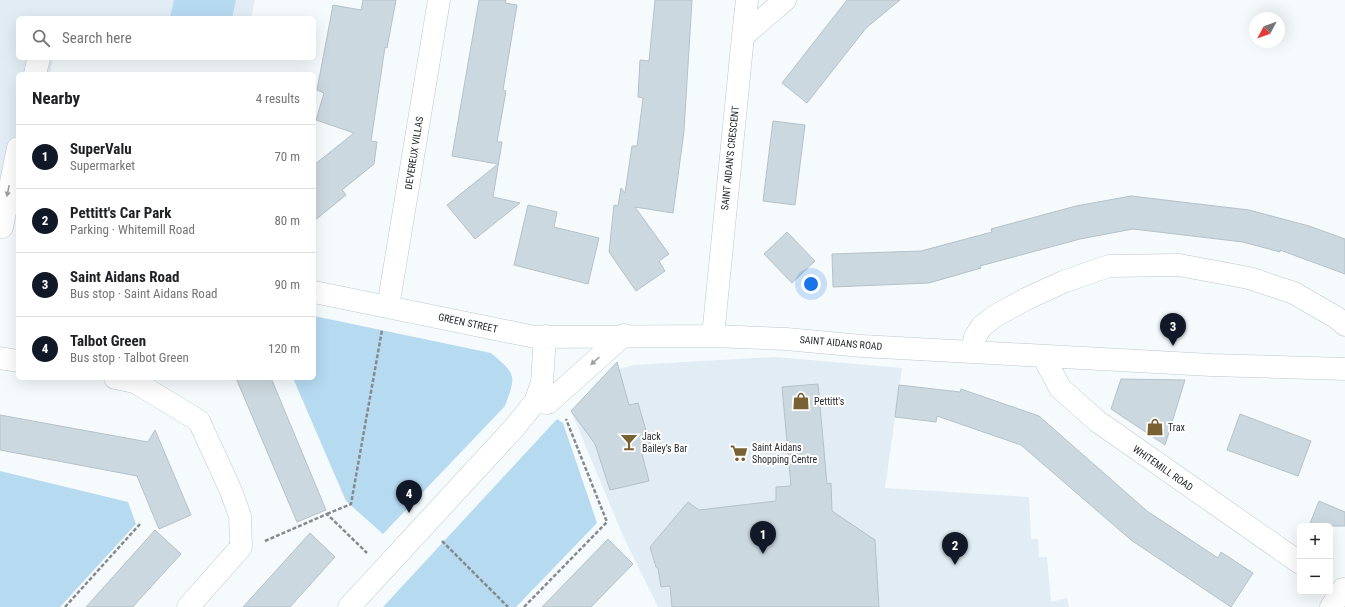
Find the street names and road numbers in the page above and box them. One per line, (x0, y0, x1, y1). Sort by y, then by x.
street label: SAINT AIDAN'S CRESCENT (719, 105, 741, 211)
street label: DEVEREUX VILLAS (403, 116, 425, 190)
street label: GREEN STREET (437, 311, 499, 335)
street label: SAINT AIDANS ROAD (799, 334, 883, 352)
street label: WHITEMILL ROAD (1131, 443, 1195, 493)

